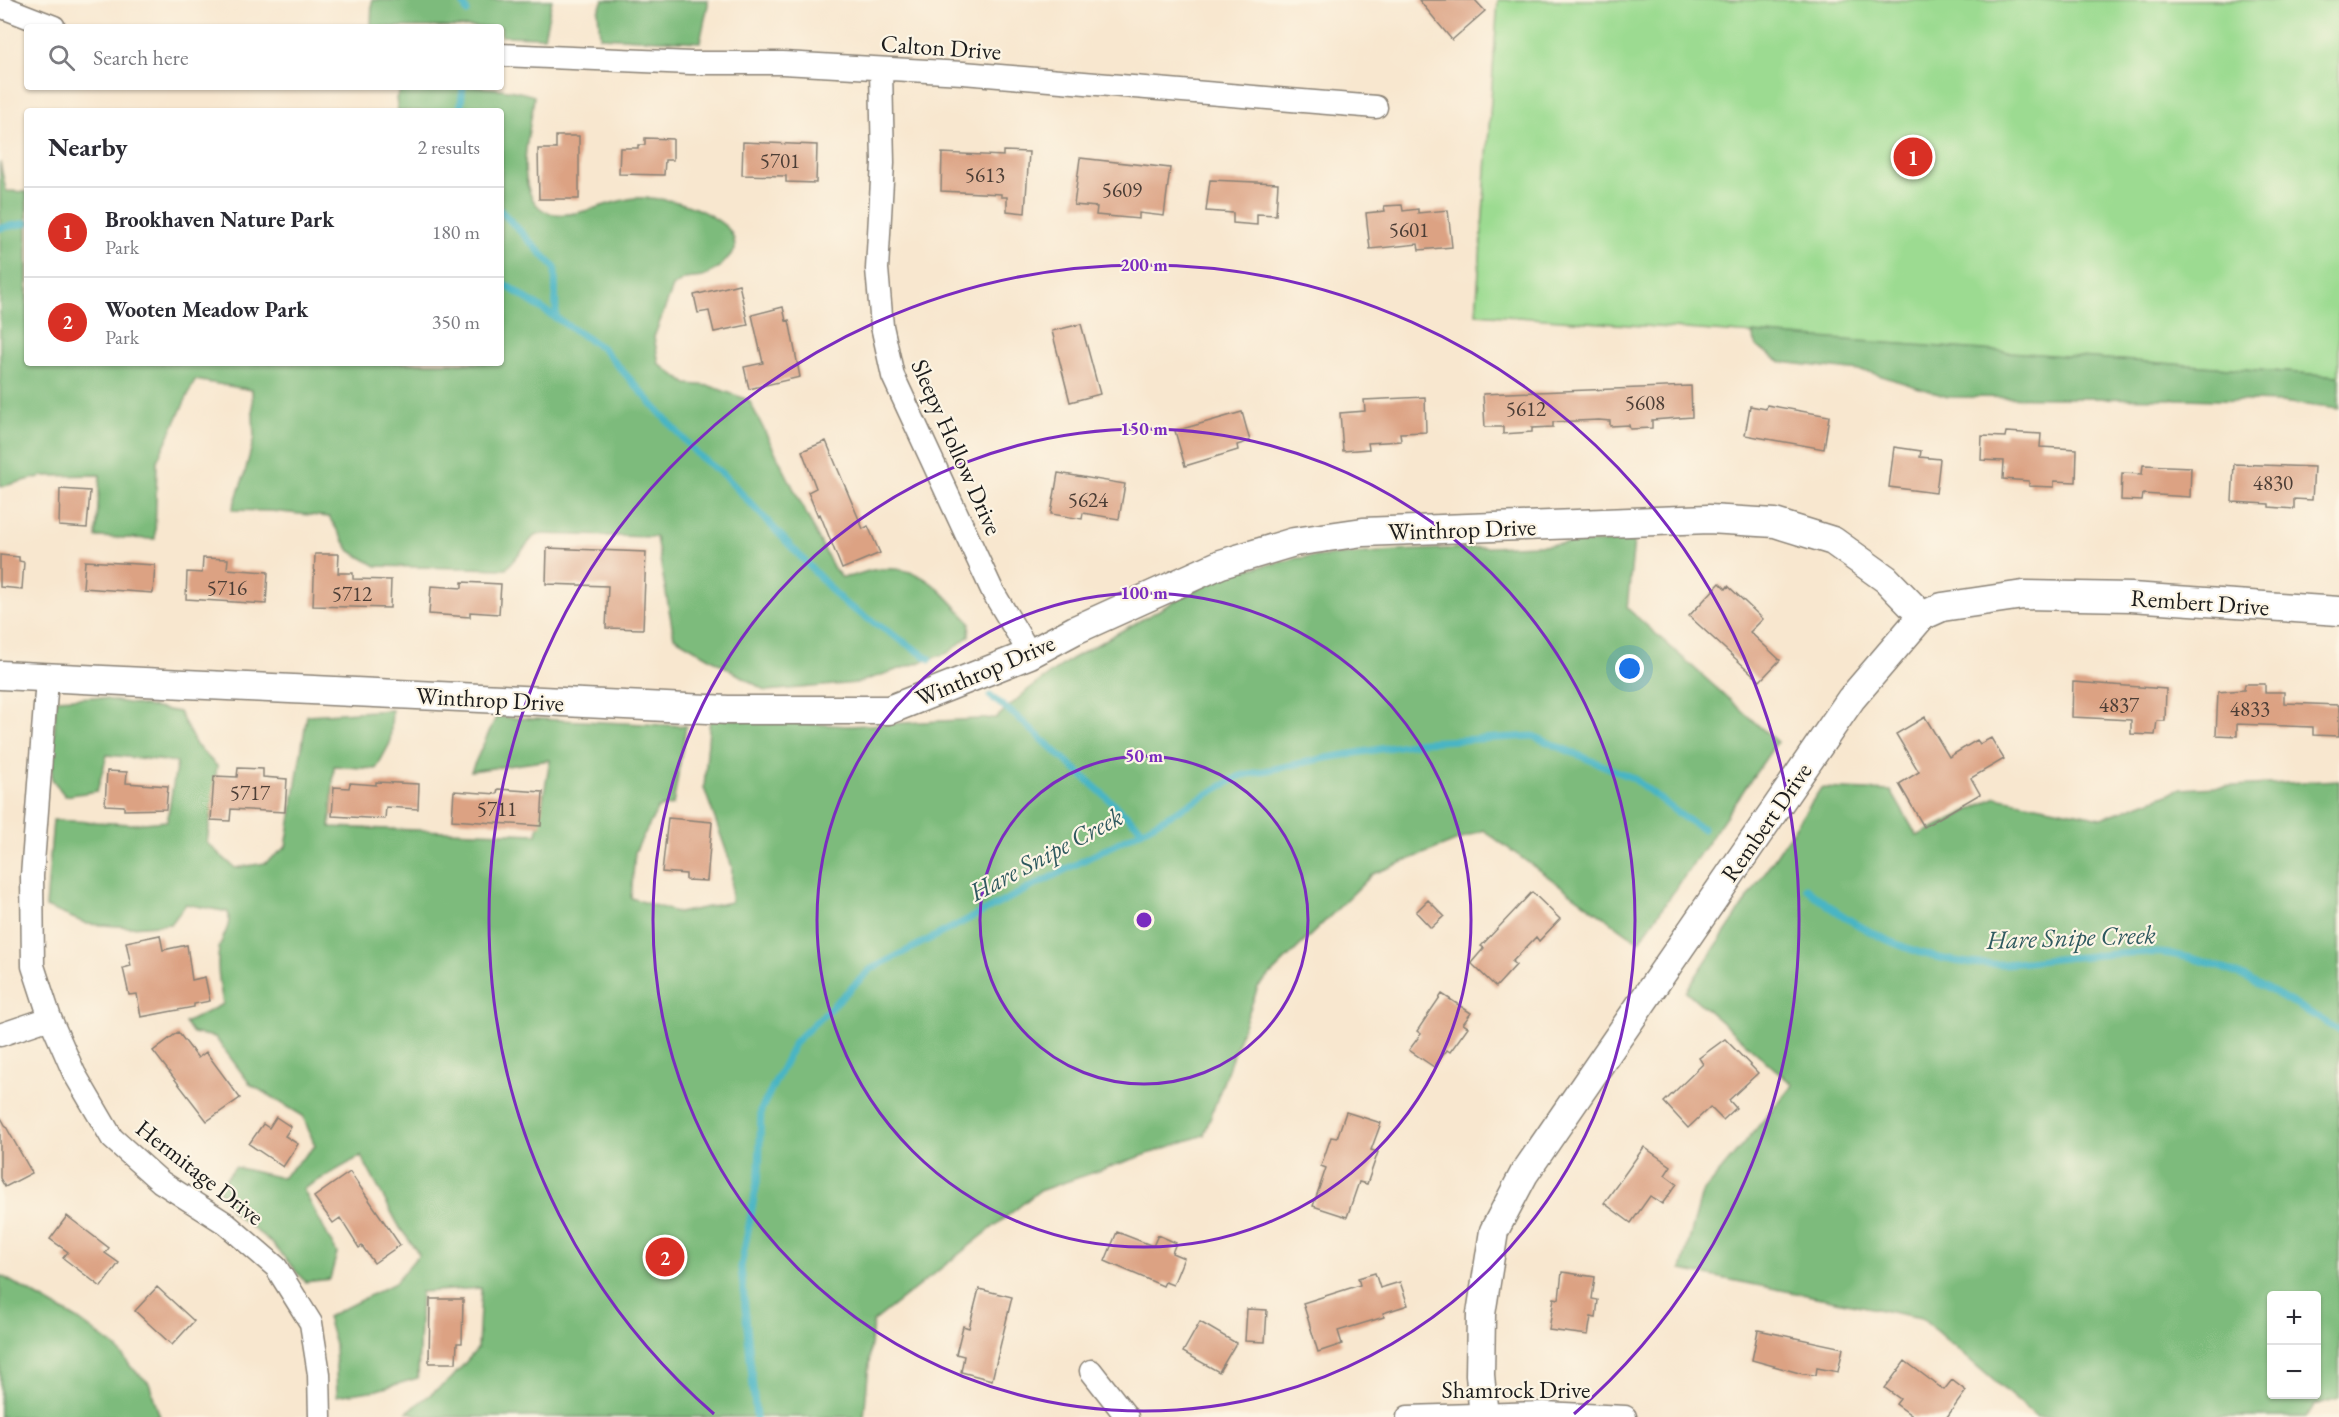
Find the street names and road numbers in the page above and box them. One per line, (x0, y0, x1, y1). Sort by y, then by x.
street label: Calton Drive (880, 27, 1002, 67)
street label: Sleepy Hollow Drive (904, 354, 1010, 540)
street label: Winthrop Drive (1387, 511, 1537, 547)
street label: Rembert Drive (2130, 582, 2270, 622)
street label: Winthrop Drive (911, 627, 1059, 713)
street label: Winthrop Drive (415, 680, 565, 718)
street label: Rembert Drive (1714, 756, 1818, 888)
street label: Hermitage Drive (130, 1112, 270, 1232)
street label: Shamrock Drive (1442, 1374, 1590, 1405)

